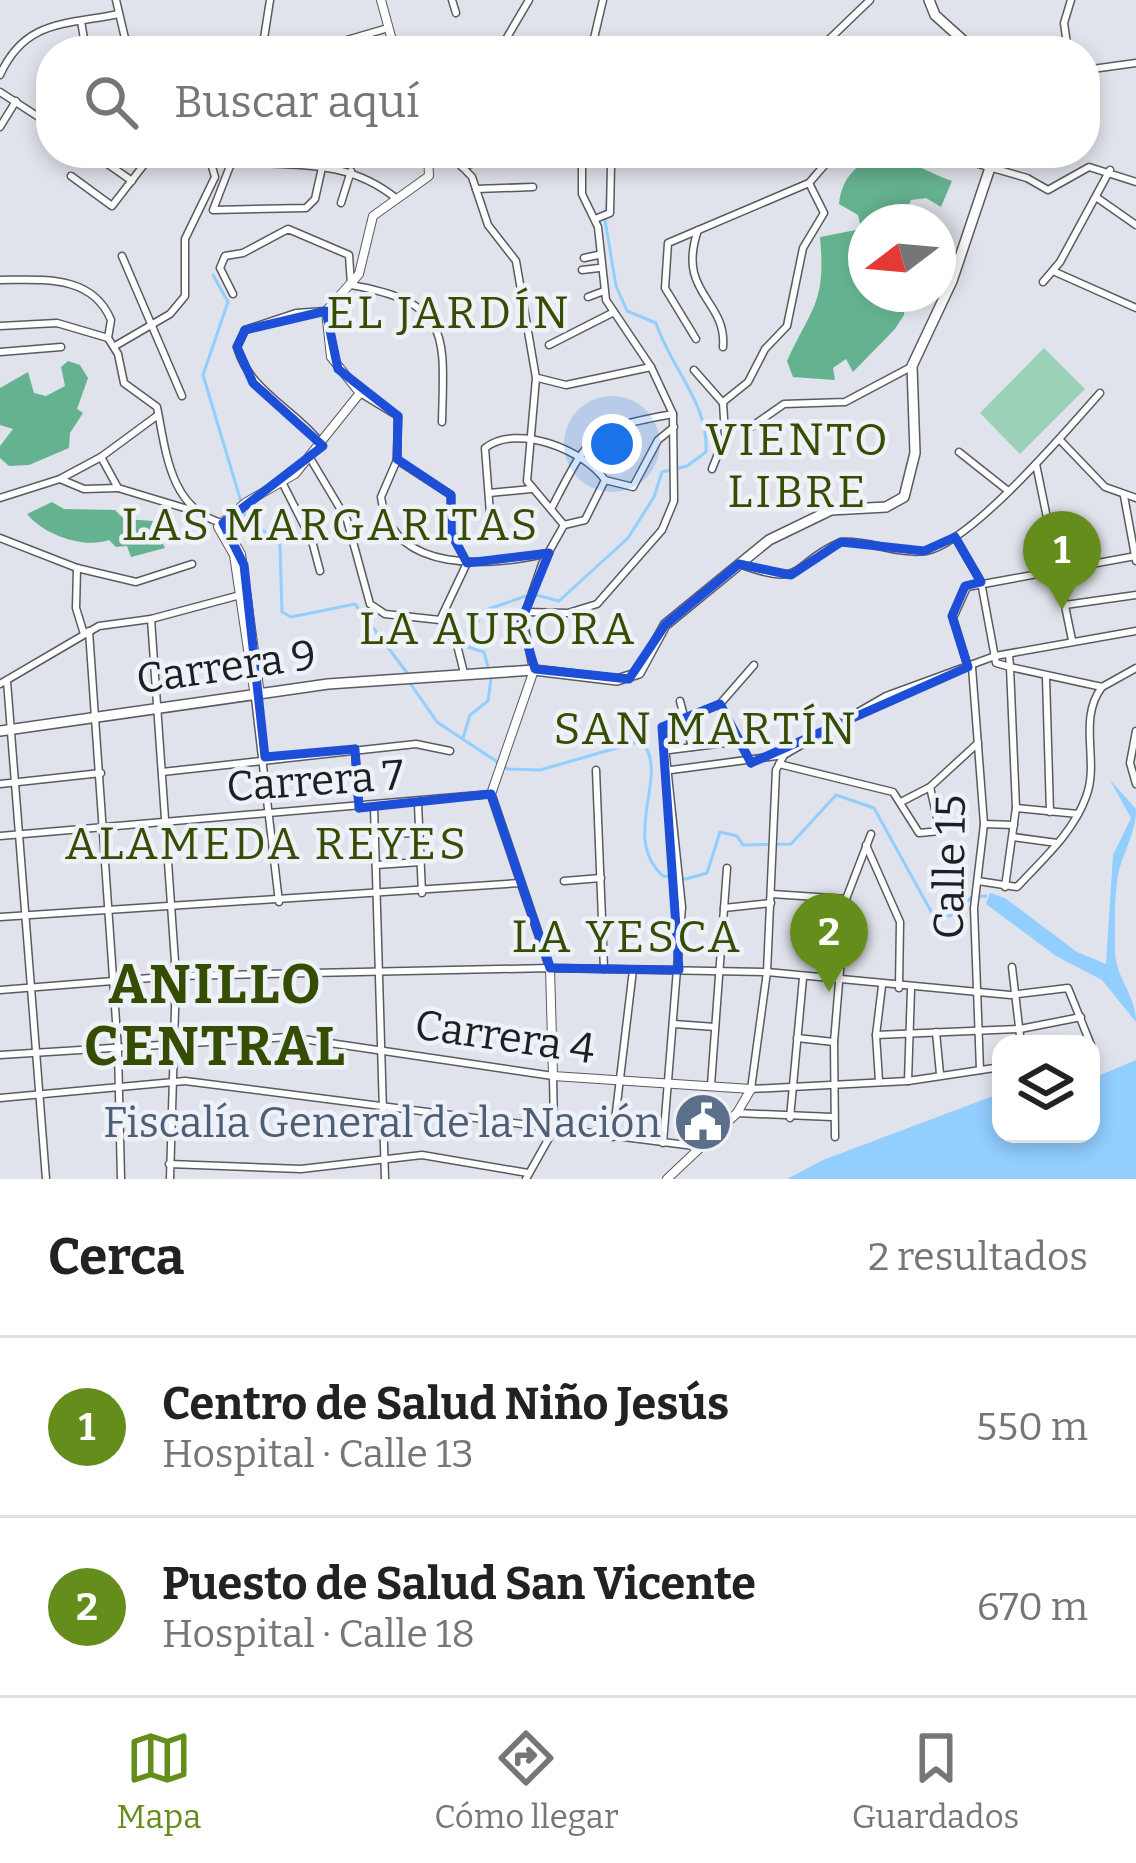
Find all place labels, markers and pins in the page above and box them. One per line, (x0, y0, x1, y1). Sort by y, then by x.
pin: 1 (1023, 511, 1101, 610)
pin: 2 (790, 893, 868, 992)
public building icon: Fiscalía General de la Nación (672, 1091, 734, 1153)
place label: Fiscalía General de la Nación (103, 1098, 661, 1148)

